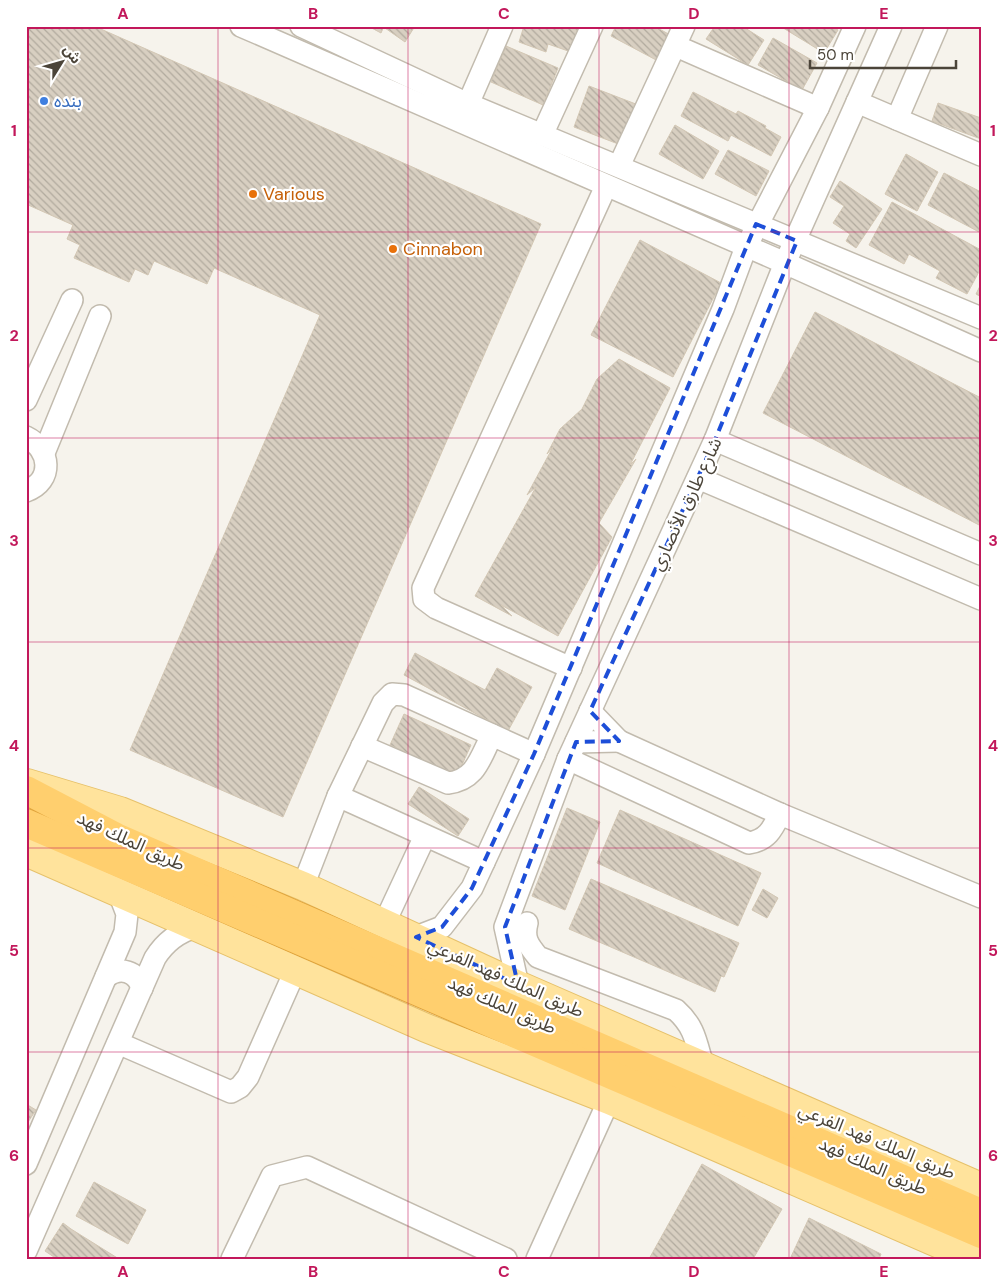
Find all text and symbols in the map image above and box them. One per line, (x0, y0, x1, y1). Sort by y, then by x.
text: A (117, 3, 129, 24)
text: B (308, 3, 318, 24)
text: C (498, 3, 510, 24)
text: D (688, 3, 700, 24)
text: E (879, 3, 889, 24)
north arrow (38, 38, 88, 88)
scale bar (810, 38, 956, 70)
text: ش (59, 41, 85, 67)
text: 50 m (817, 45, 854, 65)
place label: بنده (54, 89, 82, 113)
marker: بنده (38, 95, 50, 107)
text: 1 (11, 120, 17, 141)
text: 1 (990, 120, 996, 141)
place label: Various (263, 182, 325, 206)
marker: Various (247, 188, 259, 200)
place label: Cinnabon (403, 237, 483, 261)
marker: Cinnabon (387, 243, 399, 255)
text: 2 (9, 325, 19, 346)
text: 2 (988, 325, 998, 346)
street label: شارع طارق الأنصاري (645, 434, 729, 575)
text: 3 (9, 530, 19, 551)
text: 3 (988, 530, 998, 551)
text: 4 (9, 735, 19, 756)
text: 4 (988, 735, 998, 756)
street label: طريق الملك فهد (73, 806, 189, 876)
street label: طريق الملك فهد الفرعي (425, 934, 587, 1022)
text: 5 (9, 940, 19, 961)
text: 5 (988, 940, 998, 961)
street label: طريق الملك فهد (444, 971, 560, 1039)
street label: طريق الملك فهد الفرعي (795, 1098, 959, 1184)
street label: طريق الملك فهد (815, 1132, 931, 1200)
text: 6 (9, 1145, 19, 1166)
text: 6 (988, 1145, 998, 1166)
text: A (117, 1261, 129, 1282)
text: B (308, 1261, 318, 1282)
text: C (498, 1261, 510, 1282)
text: D (688, 1261, 700, 1282)
text: E (879, 1261, 889, 1282)

